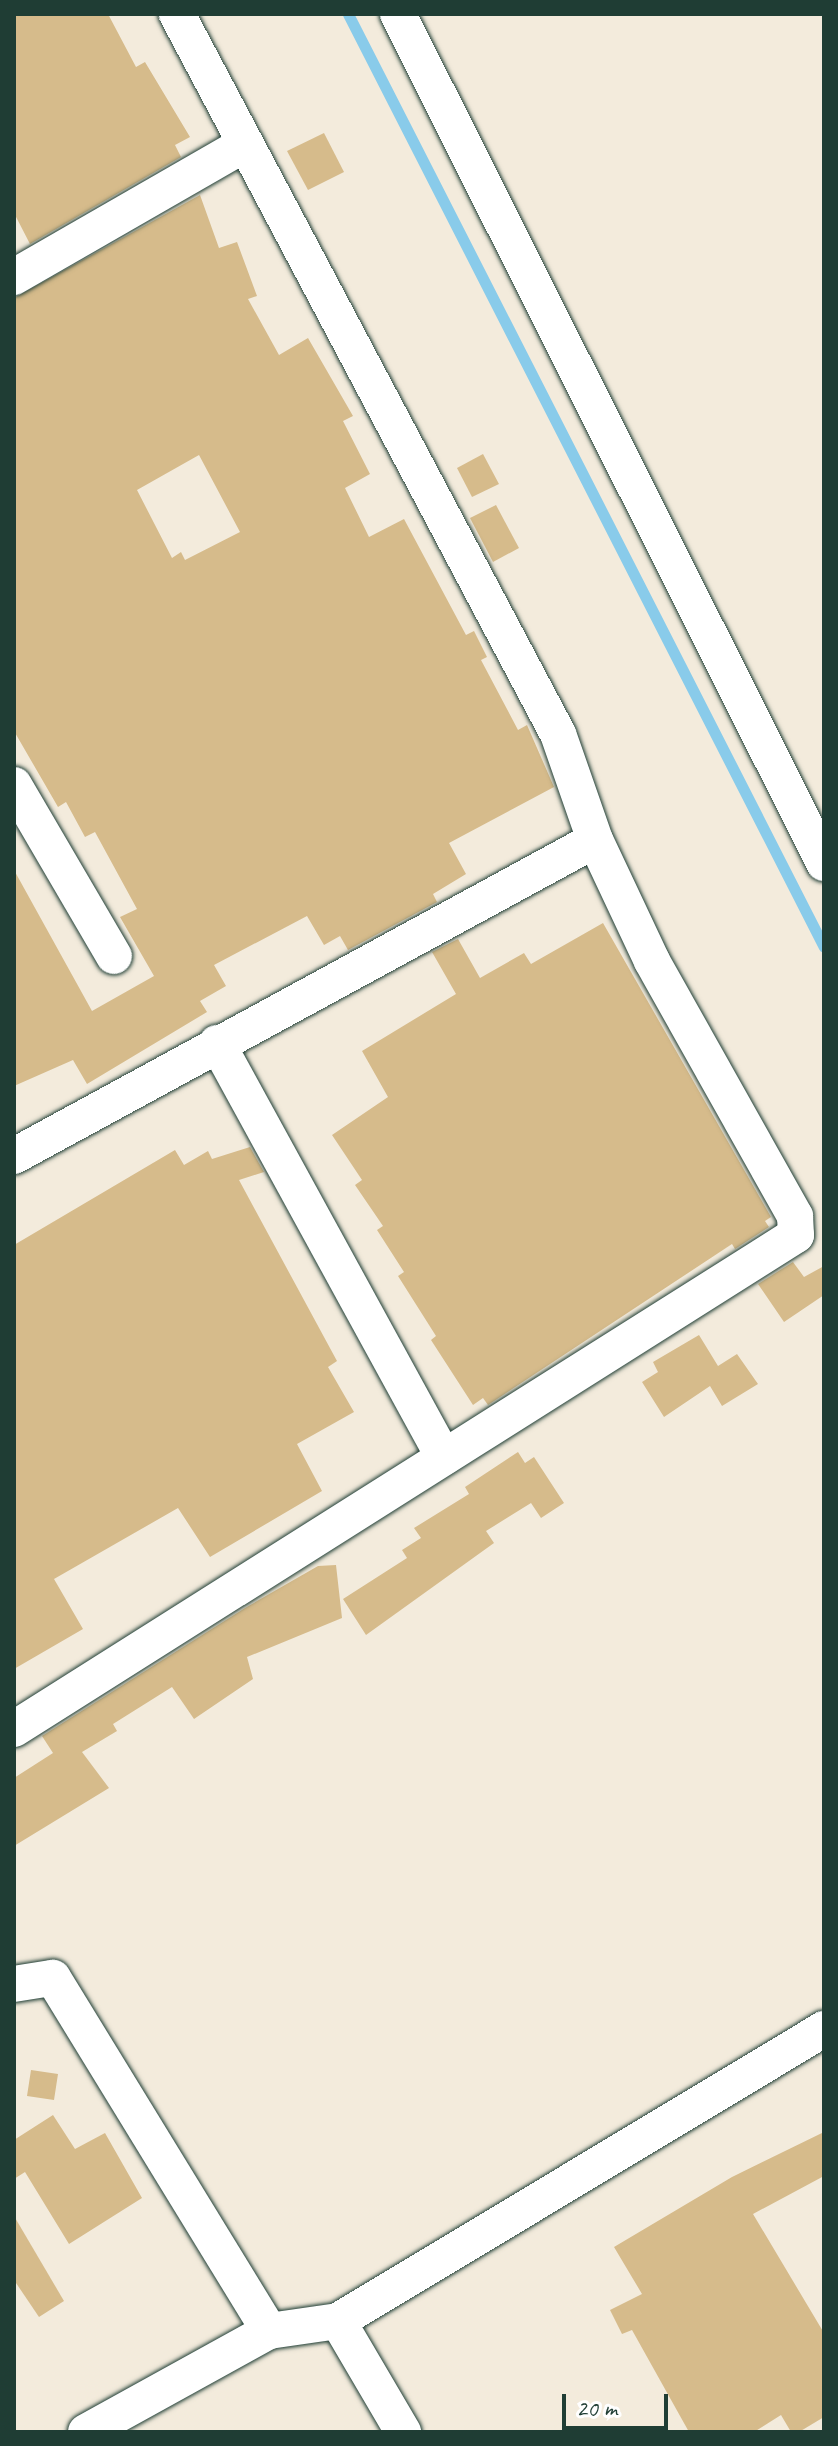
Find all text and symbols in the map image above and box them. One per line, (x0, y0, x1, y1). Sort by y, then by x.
scale bar (566, 2378, 672, 2428)
text: 20 m (576, 2393, 617, 2423)

